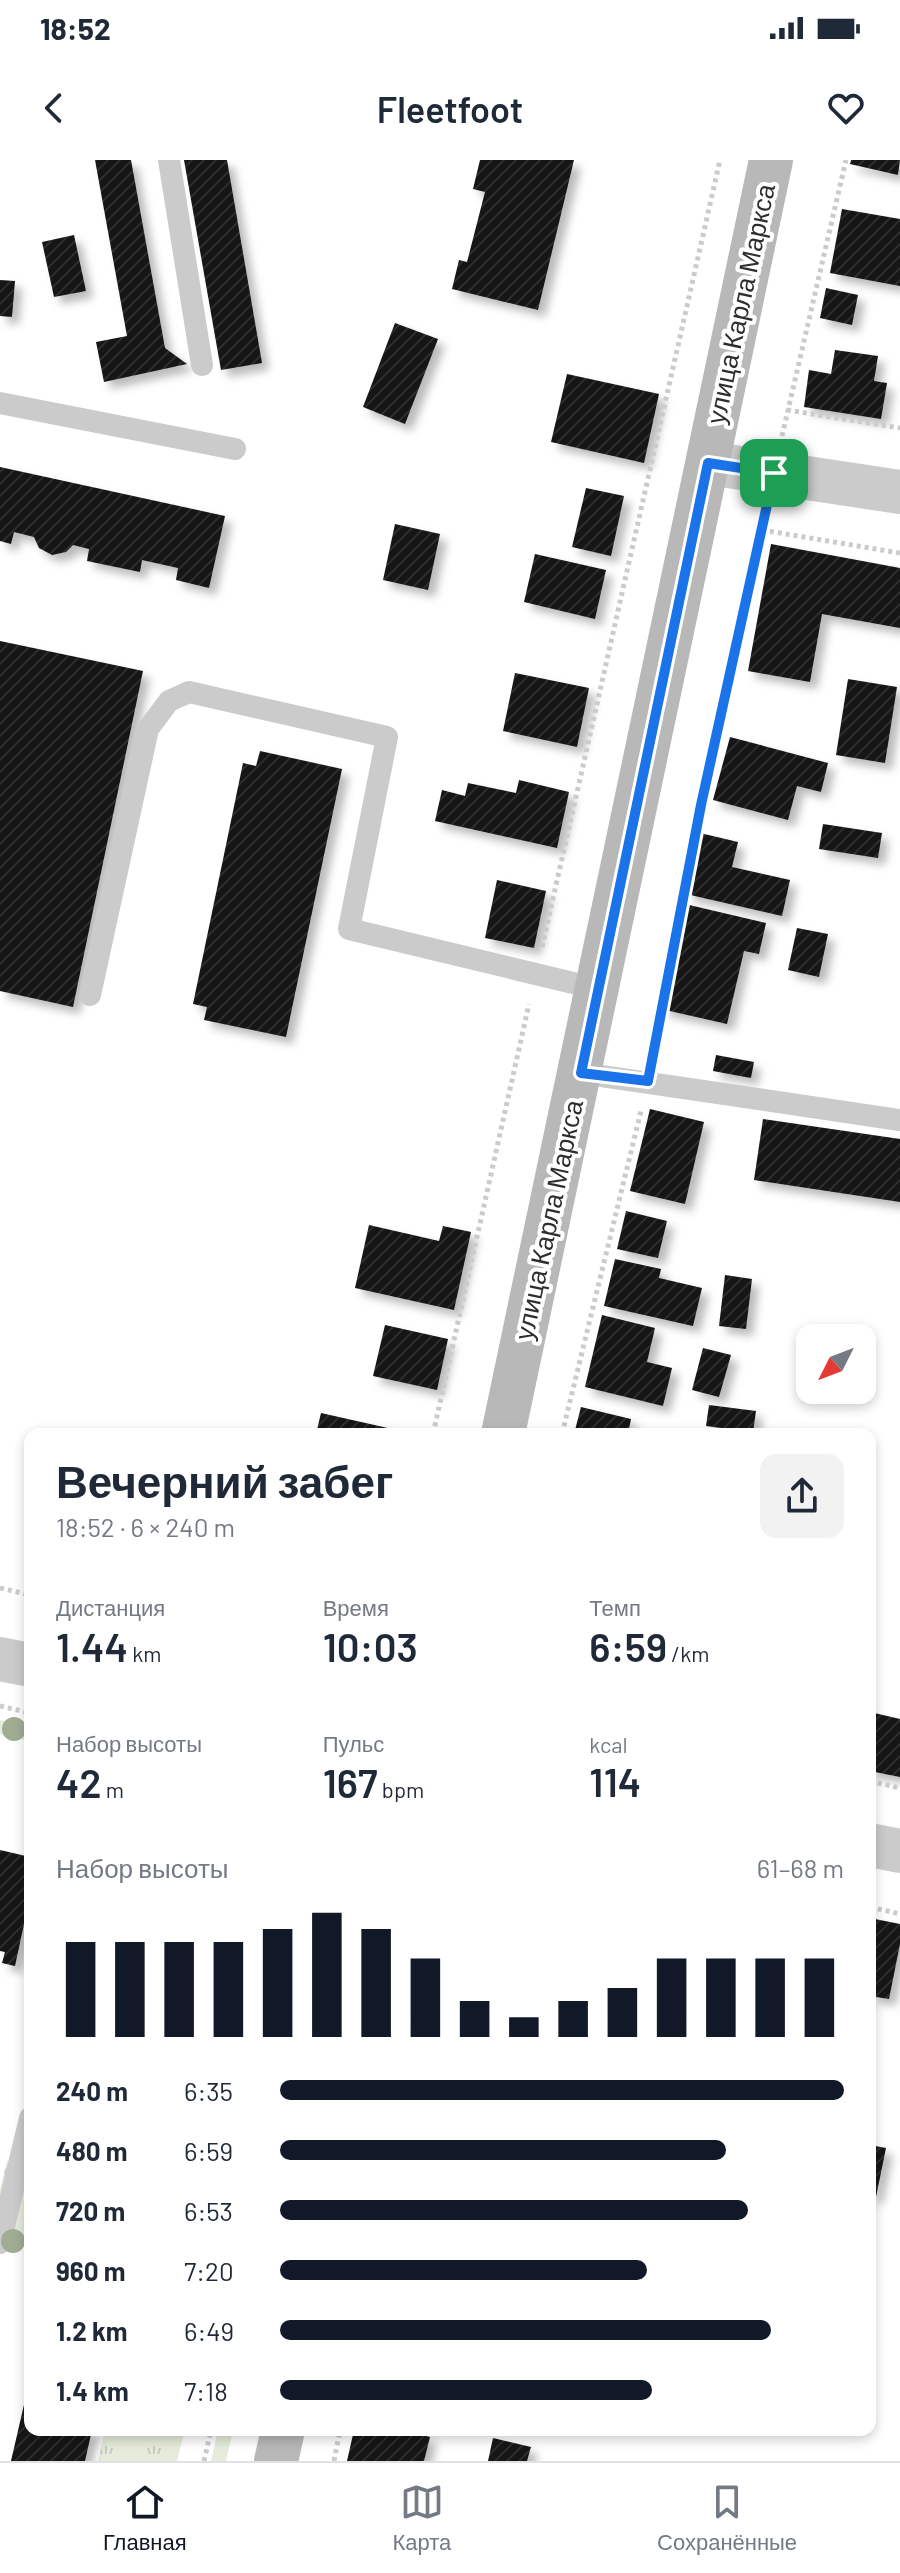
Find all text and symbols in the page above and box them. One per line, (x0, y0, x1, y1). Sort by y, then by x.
text: 18:52 (40, 10, 111, 46)
icon: back (32, 86, 76, 130)
icon: heart (824, 86, 868, 130)
text: Fleetfoot (377, 87, 523, 130)
street label: улица Карла Маркса (699, 180, 780, 427)
pin (740, 439, 808, 507)
icon: arrive (752, 451, 796, 495)
street label: улица Карла Маркса (507, 1096, 588, 1343)
north arrow (796, 1324, 876, 1404)
map controls (796, 1324, 876, 1404)
text: Вечерний забег (56, 1454, 393, 1507)
button: share (760, 1454, 844, 1538)
text: 18:52 · 6 × 240 m (56, 1511, 235, 1542)
text: Дистанция (56, 1594, 165, 1620)
text: Время (323, 1594, 389, 1620)
text: Темп (589, 1594, 641, 1620)
text: 1.44 (56, 1622, 128, 1670)
text: 10:03 (323, 1622, 418, 1670)
text: 6:59 (589, 1622, 667, 1670)
text: km (128, 1640, 161, 1666)
text: /km (667, 1640, 709, 1666)
text: Набор высоты (56, 1730, 202, 1756)
text: Пульс (323, 1730, 384, 1756)
text: kcal (589, 1731, 628, 1757)
text: 114 (589, 1757, 641, 1805)
text: 42 (56, 1758, 101, 1806)
text: 167 (323, 1758, 377, 1806)
text: m (101, 1776, 124, 1802)
text: bpm (377, 1776, 424, 1802)
text: Набор высоты (56, 1852, 229, 1883)
text: 61–68 m (757, 1852, 844, 1883)
text: 240 m (56, 2075, 128, 2106)
text: 6:35 (184, 2075, 233, 2106)
text: 480 m (56, 2135, 128, 2166)
text: 6:59 (184, 2135, 233, 2166)
text: 720 m (56, 2195, 125, 2226)
text: 6:53 (184, 2195, 233, 2226)
text: 960 m (56, 2255, 126, 2286)
text: 7:20 (184, 2255, 234, 2286)
text: 1.2 km (56, 2315, 128, 2346)
text: 6:49 (184, 2315, 234, 2346)
text: 1.4 km (56, 2375, 129, 2406)
text: 7:18 (184, 2375, 228, 2406)
tab: Главная (103, 2480, 187, 2556)
tab: Карта (392, 2480, 451, 2556)
tab: Сохранённые (657, 2480, 797, 2556)

